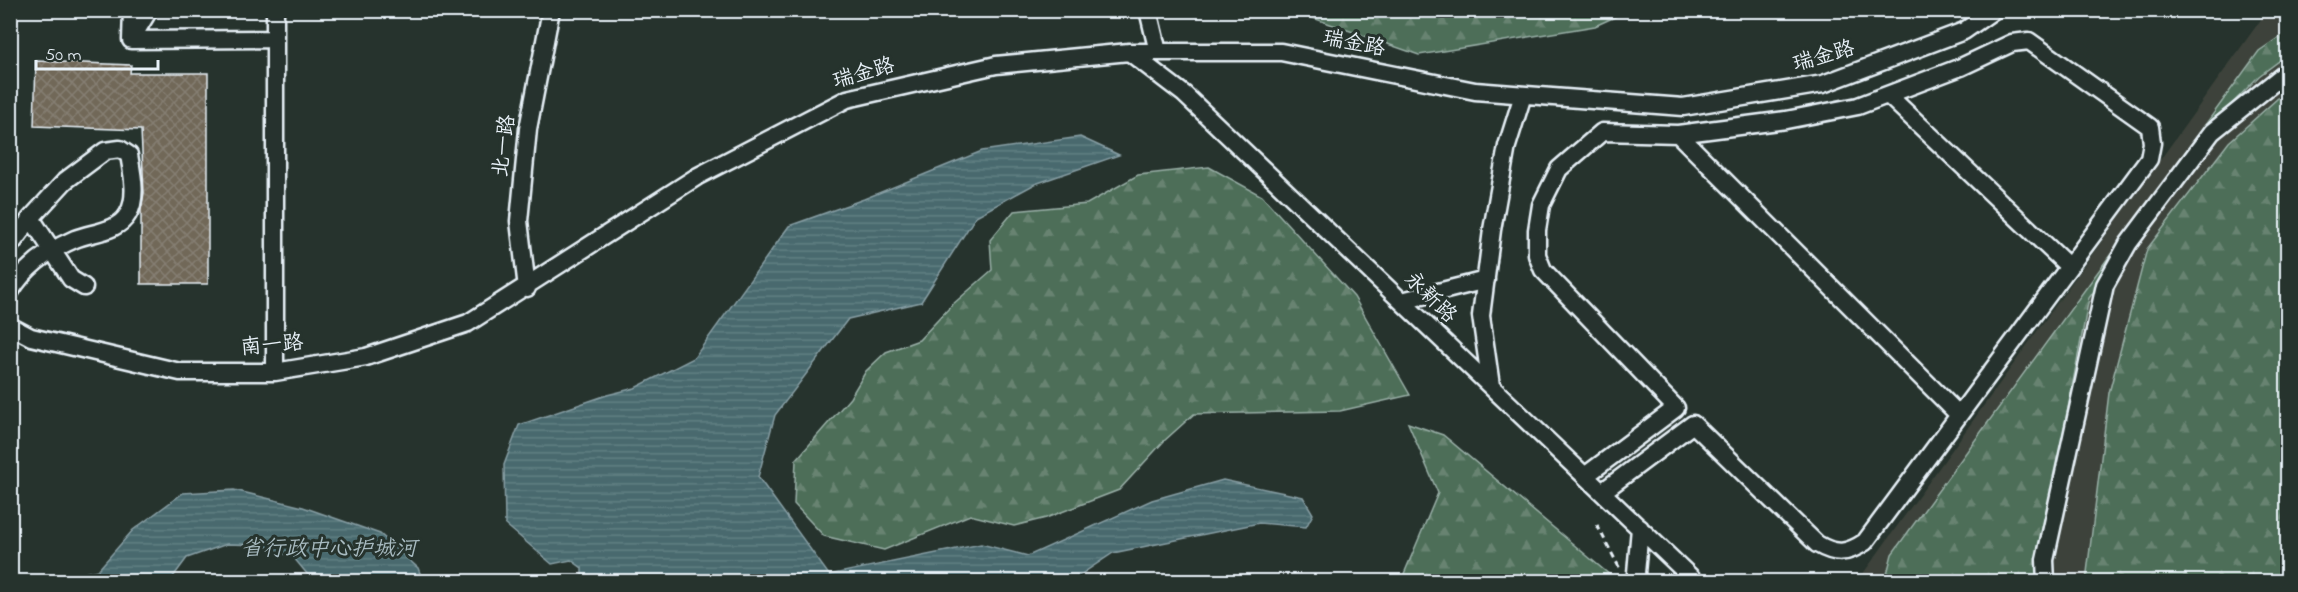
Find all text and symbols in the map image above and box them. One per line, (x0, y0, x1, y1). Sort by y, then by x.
street label: 瑞金路 (1320, 23, 1388, 65)
scale bar (36, 33, 158, 71)
street label: 瑞金路 (1790, 34, 1858, 80)
text: 50 m (45, 43, 82, 69)
street label: 瑞金路 (830, 51, 898, 97)
street label: 北一路 (486, 113, 524, 179)
street label: 永新路 (1397, 265, 1463, 331)
street label: 南一路 (239, 328, 305, 364)
water label: 省行政中心护城河 (241, 534, 420, 566)

